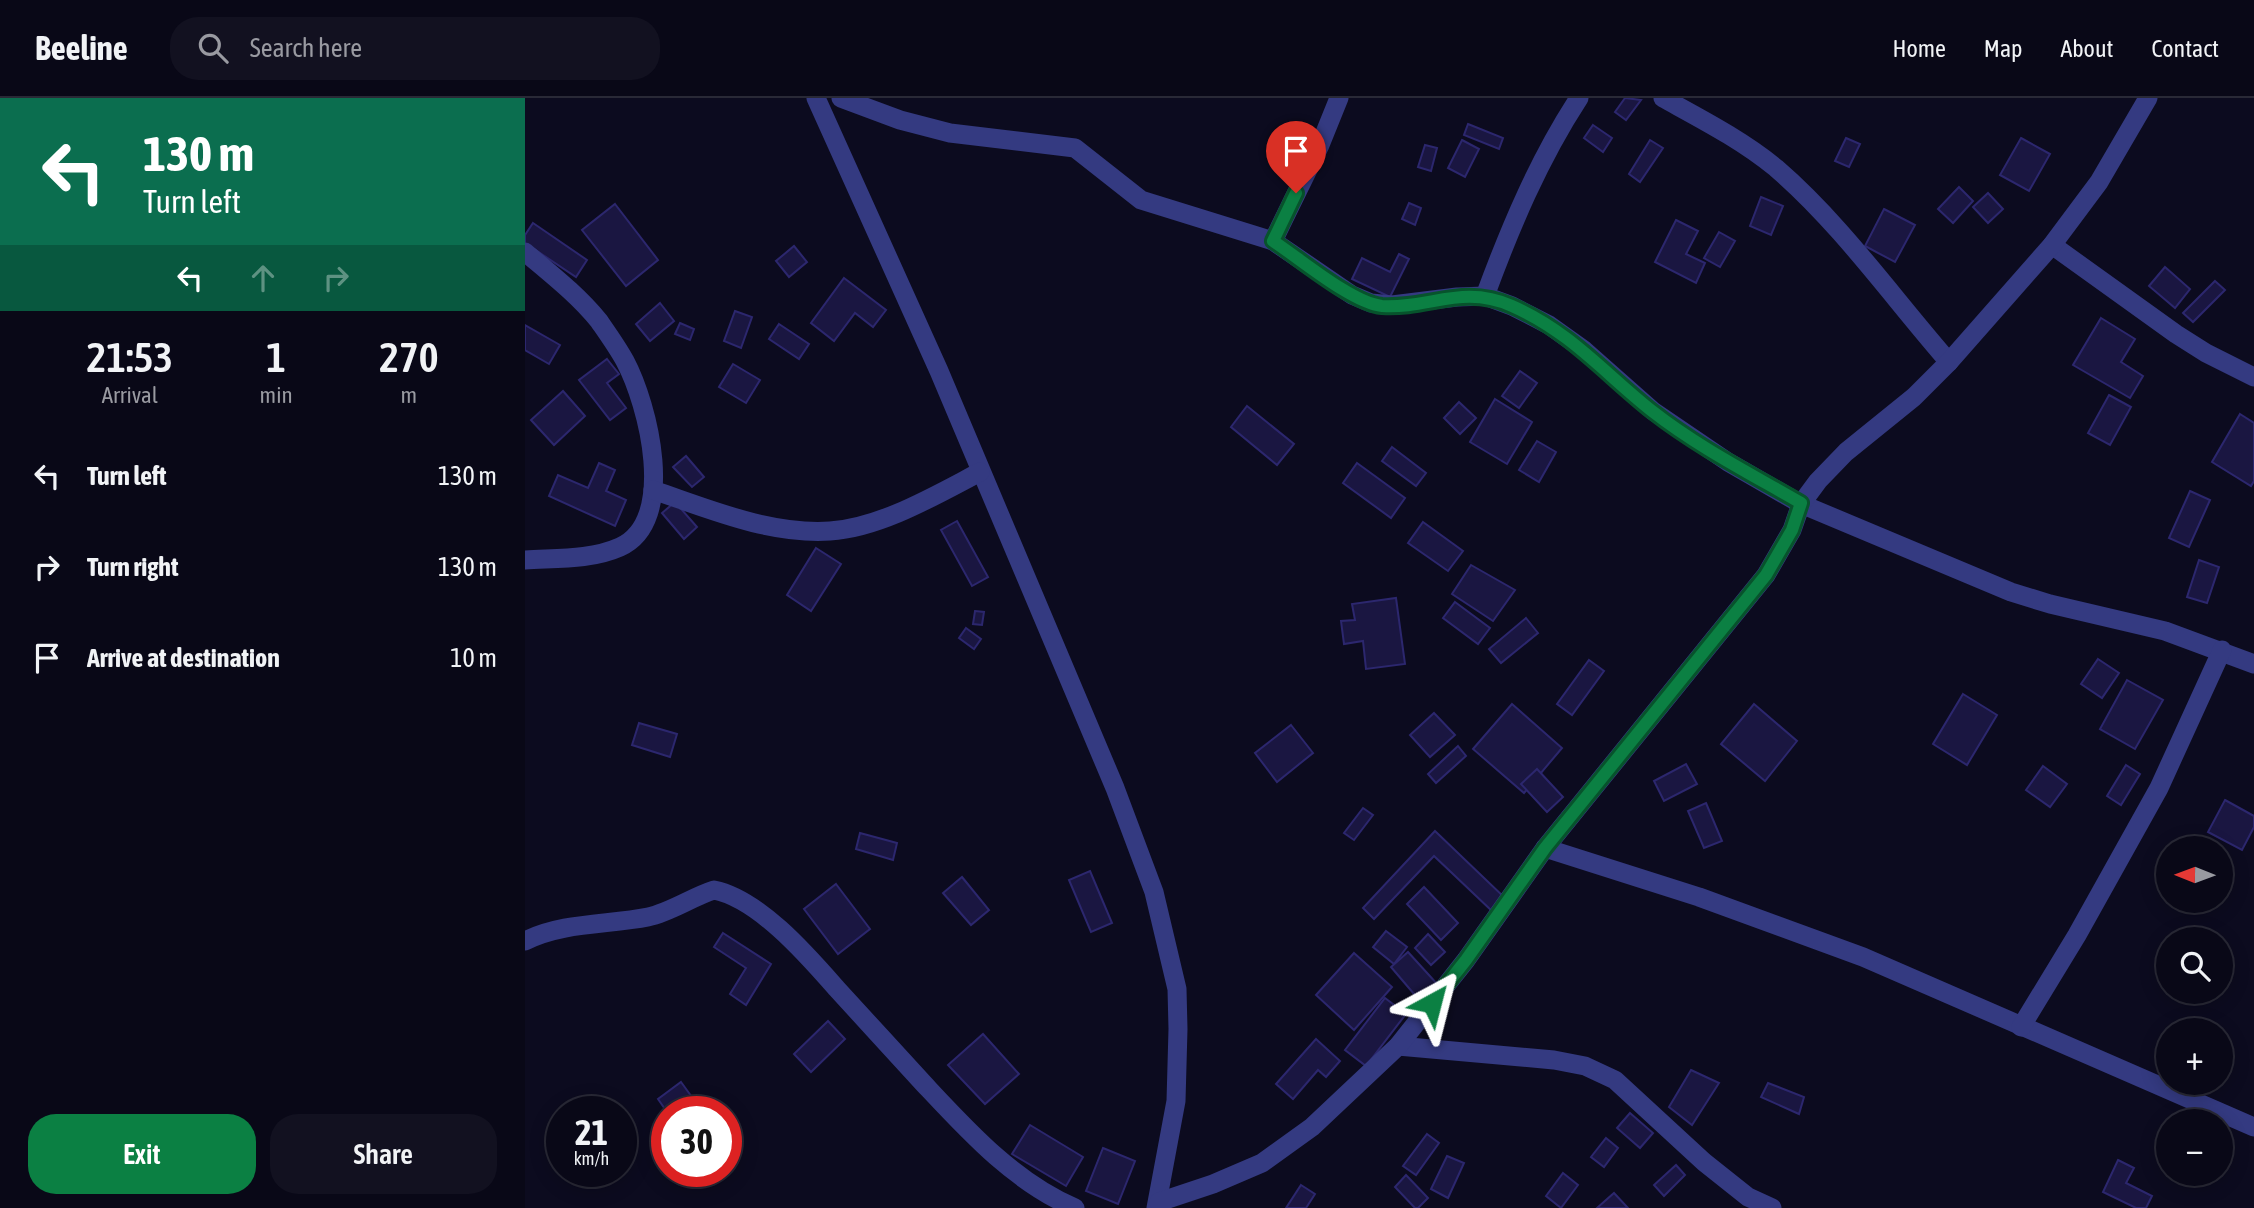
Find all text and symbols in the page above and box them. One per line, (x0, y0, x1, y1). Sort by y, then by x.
search box (170, 17, 660, 80)
text: Beeline (35, 29, 128, 67)
icon: search (194, 29, 232, 67)
text: Search here (250, 33, 362, 63)
text: Home (1892, 35, 1946, 62)
text: Map (1984, 35, 2022, 62)
text: About (2060, 35, 2113, 62)
text: Contact (2151, 35, 2219, 62)
pin (1266, 121, 1326, 193)
text: 130 m (143, 125, 254, 181)
icon: left (28, 126, 119, 217)
icon: arrive (1277, 132, 1315, 170)
text: Turn left (143, 183, 241, 220)
icon: left (171, 259, 209, 297)
icon: ahead (244, 259, 282, 297)
icon: right (317, 259, 355, 297)
text: 21:53 (87, 333, 173, 381)
text: 1 (266, 333, 286, 381)
text: 270 (379, 333, 438, 381)
text: Arrival (102, 382, 158, 408)
text: min (260, 382, 293, 408)
text: m (401, 382, 417, 408)
icon: left (28, 457, 66, 495)
text: Turn left (87, 461, 167, 491)
text: 130 m (438, 461, 497, 491)
icon: right (28, 548, 66, 586)
text: Turn right (87, 552, 178, 582)
text: 130 m (438, 552, 497, 582)
icon: arrive (28, 639, 66, 677)
text: Arrive at destination (87, 643, 280, 673)
text: 10 m (450, 643, 497, 673)
north arrow (2156, 836, 2233, 914)
map controls (2156, 836, 2233, 1186)
button: search (2156, 927, 2233, 1004)
position arrow (1395, 966, 1469, 1040)
button: + (2156, 1018, 2233, 1095)
speed limit sign: 30 (651, 1096, 742, 1187)
button: − (2156, 1109, 2233, 1186)
text: 21 (575, 1112, 608, 1152)
button: Exit (28, 1114, 256, 1194)
button: Share (270, 1114, 497, 1194)
text: km/h (574, 1148, 609, 1169)

